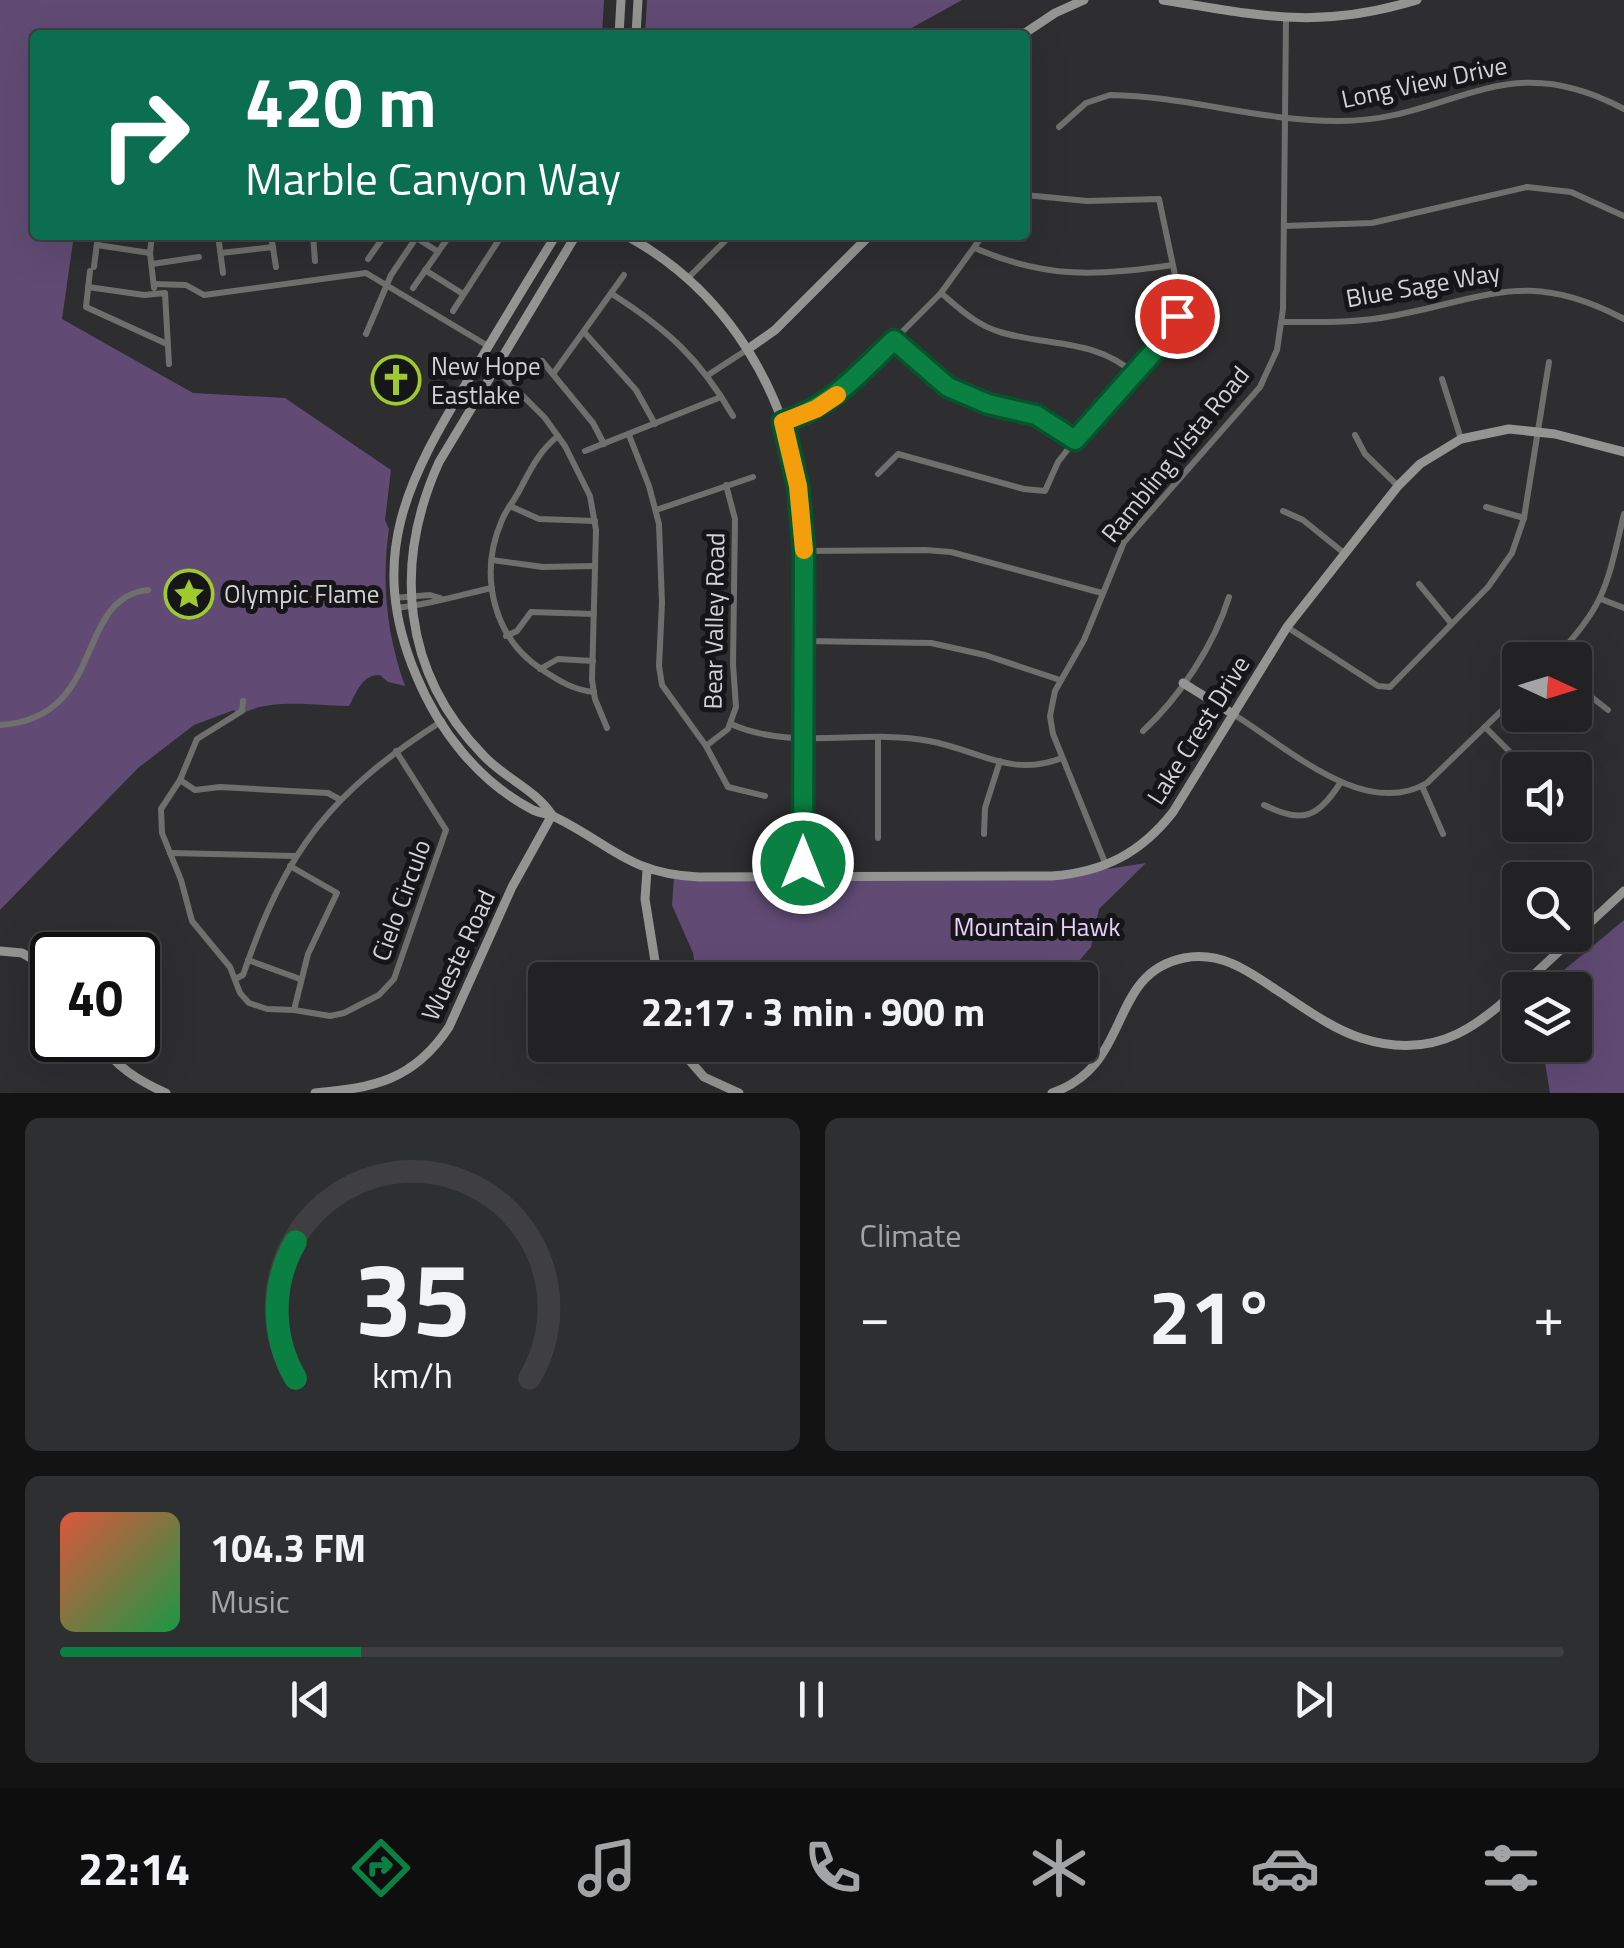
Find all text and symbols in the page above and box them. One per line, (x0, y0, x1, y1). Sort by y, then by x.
street label: Long View Drive (1338, 46, 1510, 118)
text: 420 m (245, 48, 437, 154)
icon: right (80, 70, 210, 200)
text: Marble Canyon Way (245, 144, 621, 212)
street label: Blue Sage Way (1343, 253, 1503, 317)
pin (1135, 274, 1220, 359)
icon: arrive (1150, 289, 1205, 344)
place label: New Hope Eastlake (431, 347, 541, 414)
church icon: New Hope Eastlake (370, 354, 422, 406)
street label: Rambling Vista Road (1092, 357, 1258, 551)
street label: Bear Valley Road (693, 532, 735, 710)
place icon: Olympic Flame (163, 568, 215, 620)
place label: Olympic Flame (224, 575, 379, 613)
north arrow (1502, 642, 1592, 732)
map controls (1502, 642, 1592, 1062)
street label: Lake Crest Drive (1137, 648, 1259, 812)
button: sound (1502, 752, 1592, 842)
position arrow (751, 811, 855, 915)
street label: Cielo Circulo (361, 834, 441, 966)
button: search (1502, 862, 1592, 952)
street label: Wueste Road (411, 883, 505, 1027)
park label: Mountain Hawk (954, 908, 1120, 946)
speed limit sign: 40 (30, 932, 160, 1062)
button: layers (1502, 972, 1592, 1062)
text: 22:17 · 3 min · 900 m (641, 983, 985, 1041)
text: Climate (860, 1211, 961, 1259)
text: 35 (354, 1218, 470, 1376)
text: 21° (1149, 1259, 1275, 1373)
text: − (860, 1274, 890, 1357)
text: + (1533, 1274, 1564, 1357)
text: km/h (372, 1347, 453, 1402)
text: 104.3 FM (210, 1519, 366, 1577)
text: Music (210, 1577, 290, 1625)
icon: previous (283, 1672, 338, 1727)
icon: pause (784, 1672, 839, 1727)
icon: next (1286, 1672, 1341, 1727)
icon: directions (346, 1833, 416, 1903)
icon: music (572, 1833, 642, 1903)
icon: phone (798, 1833, 868, 1903)
icon: climate (1024, 1833, 1094, 1903)
icon: car (1250, 1833, 1320, 1903)
icon: filters (1476, 1833, 1546, 1903)
text: 22:14 (78, 1834, 190, 1902)

